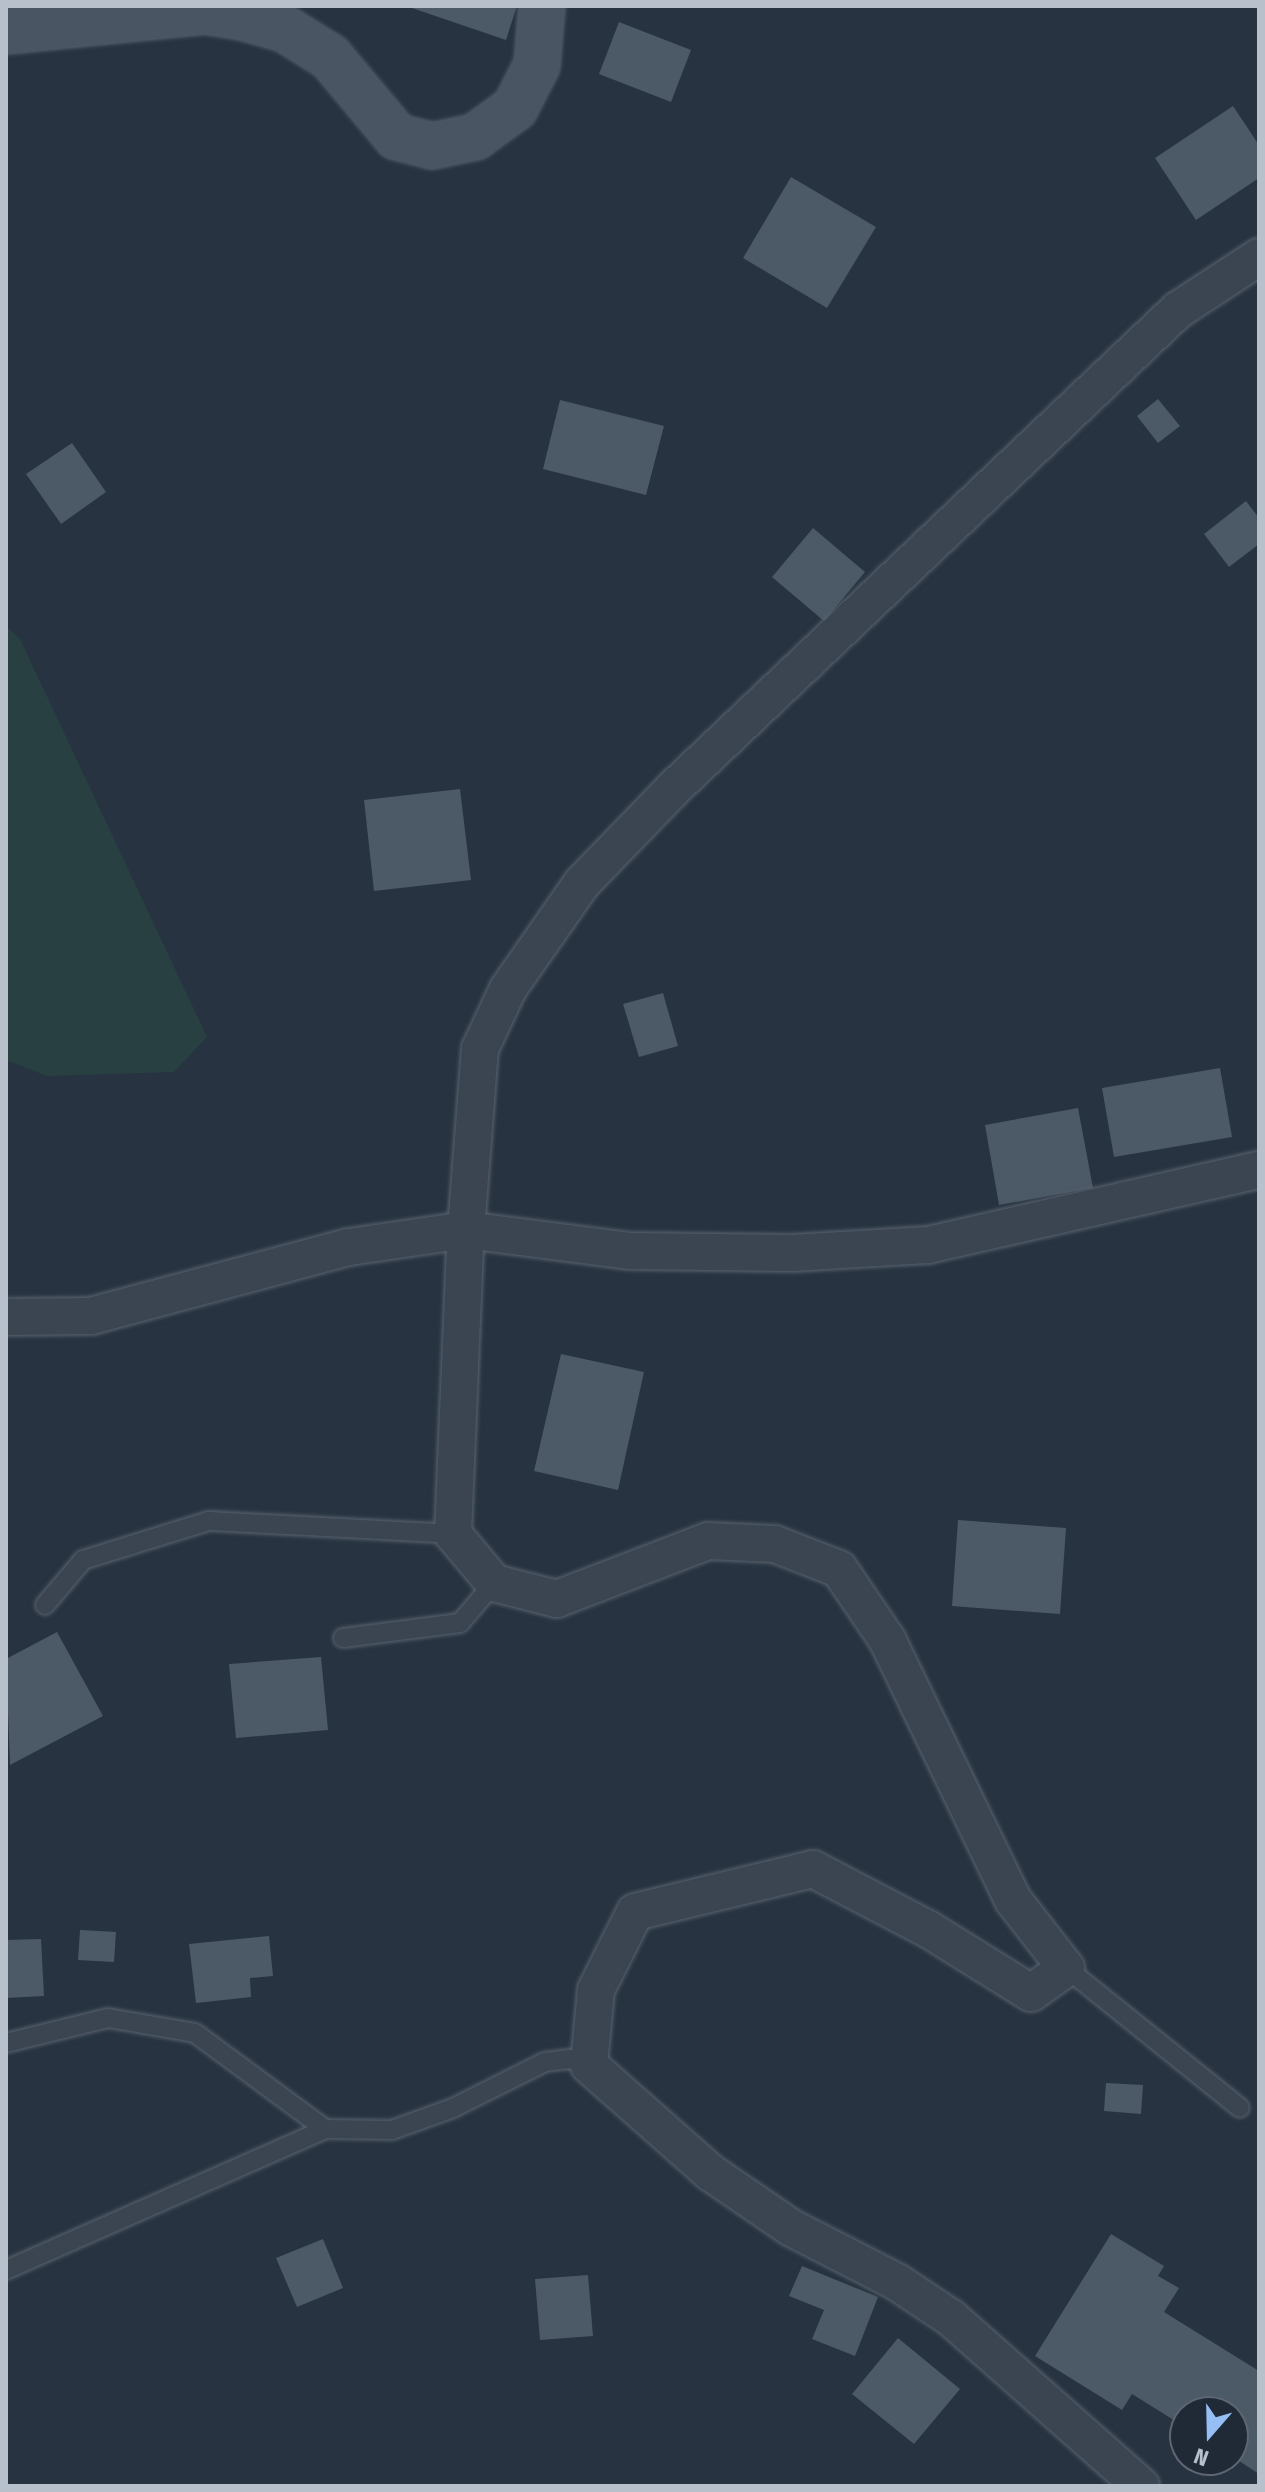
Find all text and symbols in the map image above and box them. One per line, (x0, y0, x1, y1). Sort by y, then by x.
north arrow (1169, 2396, 1249, 2476)
text: N (1190, 2442, 1212, 2472)

